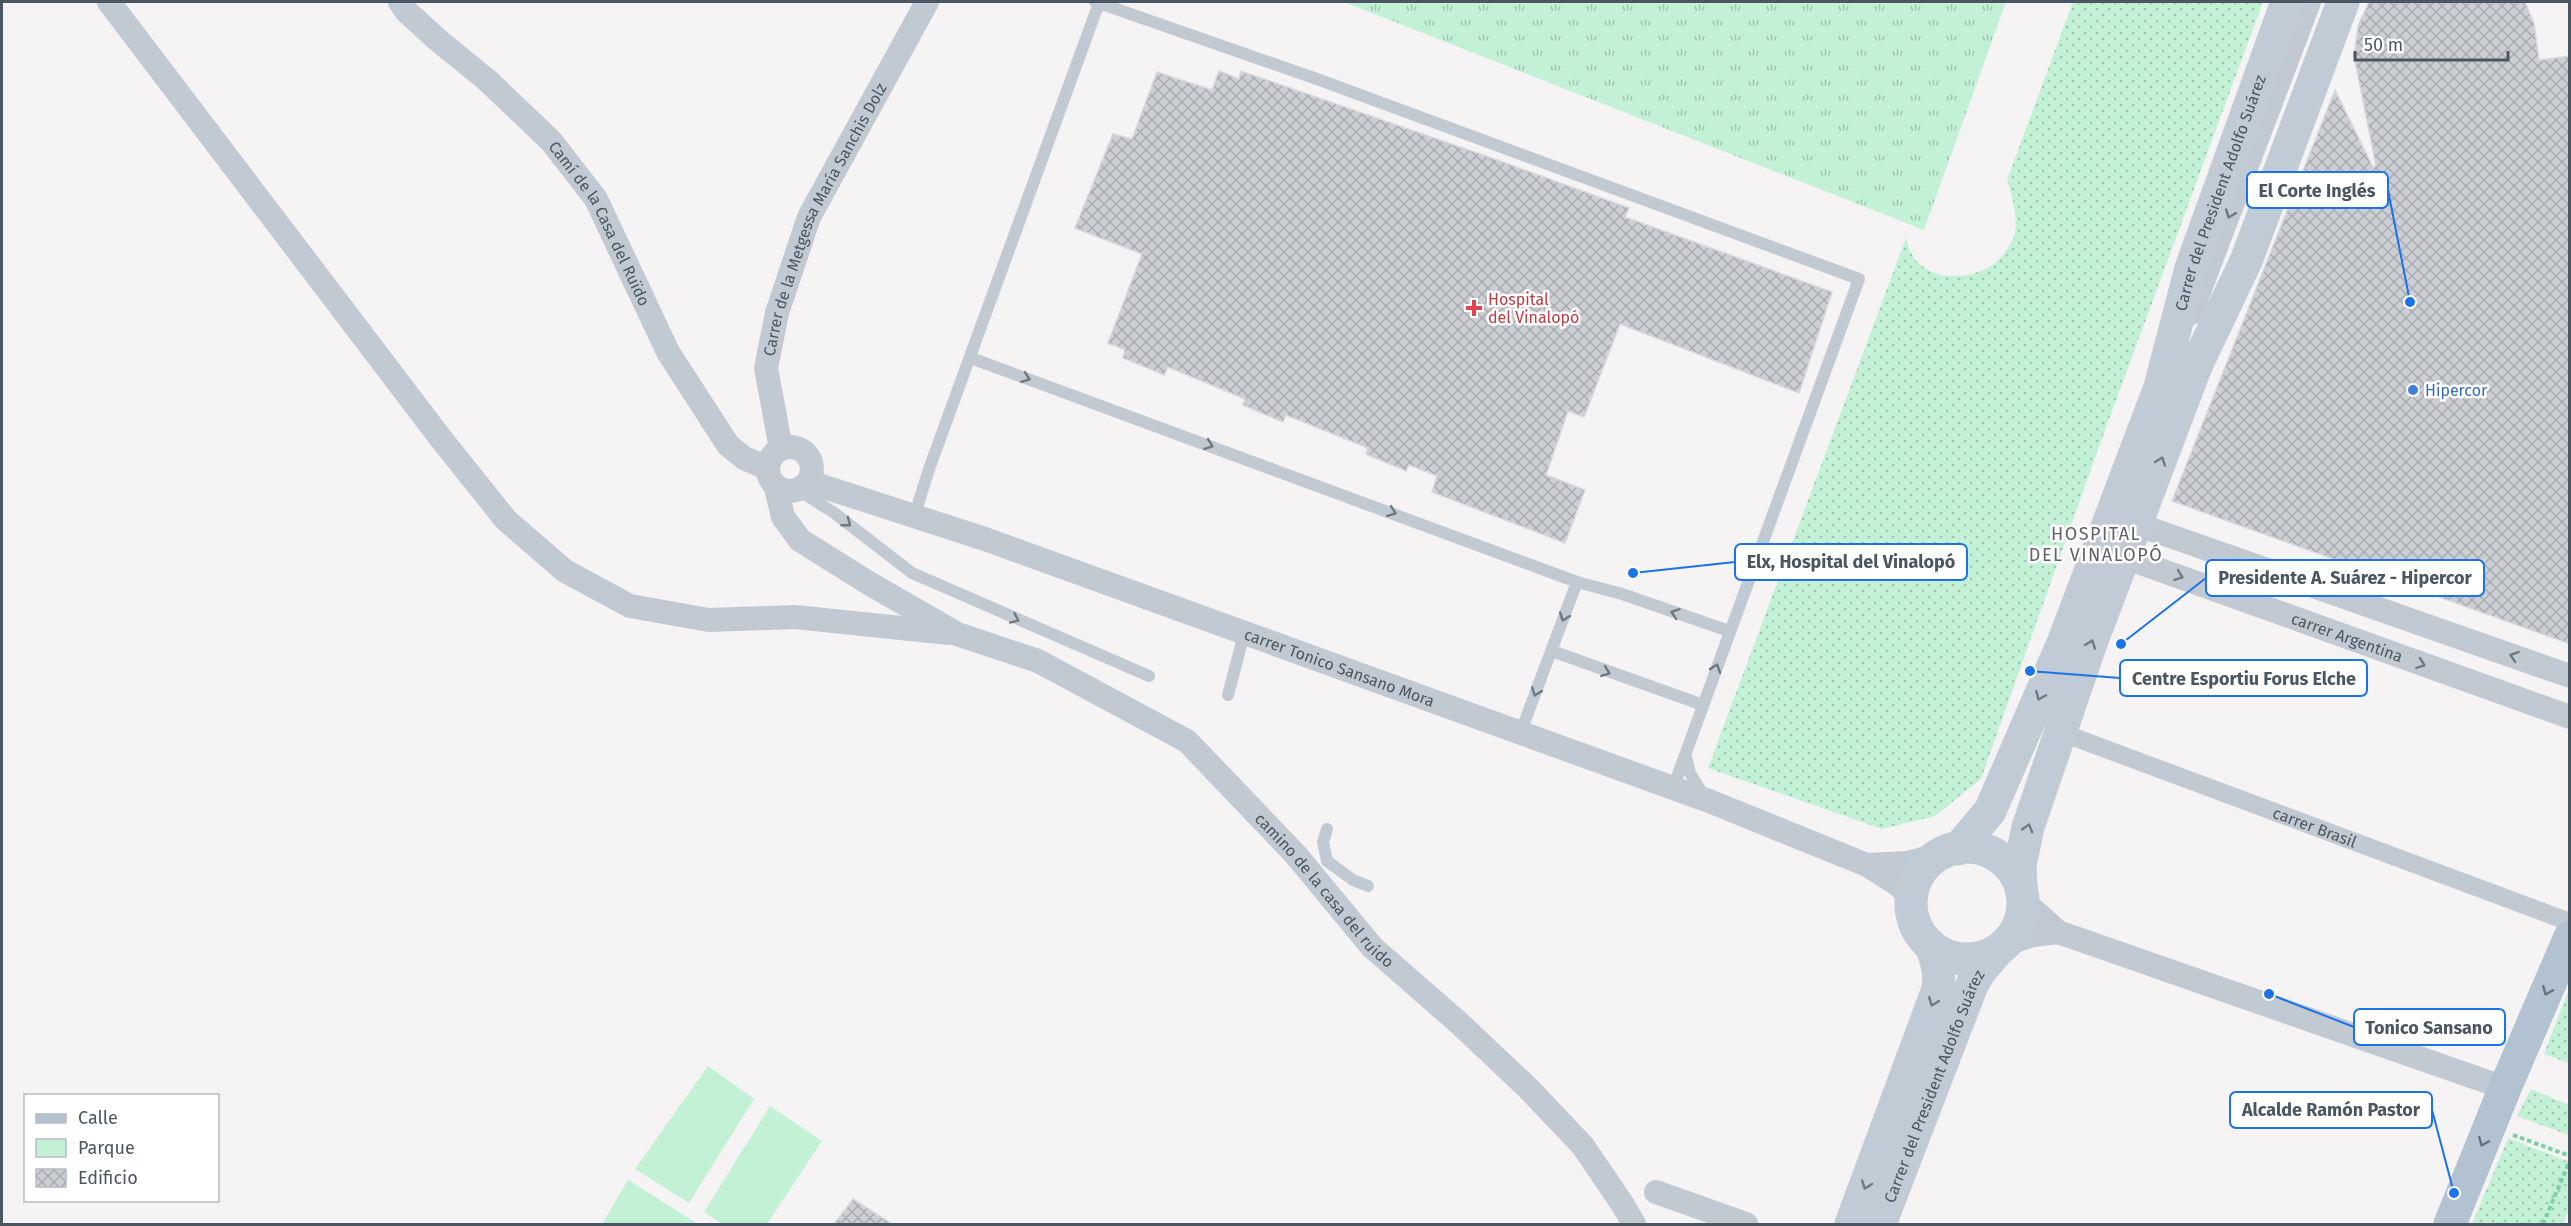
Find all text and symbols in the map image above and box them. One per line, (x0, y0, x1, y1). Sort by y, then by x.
scale bar (2355, 24, 2508, 62)
text: 50 m (2364, 34, 2403, 56)
street label: Carrer del President Adolfo Suárez (2171, 72, 2269, 313)
street label: Carrer de la Metgessa María Sanchis Dolz (759, 80, 890, 358)
street label: Camí de la Casa del Ruïdo (545, 137, 654, 309)
callout: El Corte Inglés (2247, 172, 2388, 208)
text: El Corte Inglés (2259, 180, 2376, 202)
one-way arrow (2224, 208, 2237, 218)
place label: Hospital del Vinalopó (1488, 290, 1579, 327)
marker: Hospital del Vinalopó (1465, 299, 1483, 317)
one-way arrow (1020, 371, 1030, 384)
place label: Hipercor (2425, 381, 2488, 400)
marker: Hipercor (2406, 383, 2420, 397)
one-way arrow (1203, 438, 1214, 451)
one-way arrow (2153, 457, 2166, 467)
one-way arrow (1386, 505, 1397, 518)
one-way arrow (840, 515, 851, 526)
district label: HOSPITAL DEL VINALOPÓ (2029, 523, 2163, 566)
callout: Elx, Hospital del Vinalopó (1735, 544, 1967, 580)
text: Elx, Hospital del Vinalopó (1747, 551, 1955, 573)
callout: Presidente A. Suárez - Hipercor (2206, 560, 2484, 596)
text: Presidente A. Suárez - Hipercor (2218, 567, 2473, 589)
one-way arrow (2173, 569, 2184, 582)
one-way arrow (1670, 607, 1681, 620)
street label: carrer Argentina (2289, 608, 2405, 666)
one-way arrow (1559, 611, 1572, 622)
one-way arrow (1009, 612, 1020, 624)
street label: carrer Tonico Sansano Mora (1242, 624, 1437, 710)
one-way arrow (2084, 639, 2096, 650)
one-way arrow (2509, 651, 2520, 664)
one-way arrow (2416, 656, 2426, 669)
callout: Centre Esportiu Forus Elche (2120, 660, 2367, 696)
one-way arrow (1709, 663, 1722, 674)
one-way arrow (1601, 664, 1611, 677)
text: Centre Esportiu Forus Elche (2132, 668, 2356, 690)
one-way arrow (1531, 686, 1543, 697)
one-way arrow (2035, 689, 2047, 700)
street label: carrer Brasil (2270, 803, 2360, 851)
street label: camino de la casa del ruido (1251, 809, 1398, 971)
one-way arrow (2021, 823, 2033, 834)
street label: Carrer del President Adolfo Suárez (1880, 966, 1988, 1205)
one-way arrow (2542, 985, 2554, 996)
one-way arrow (1928, 996, 1941, 1007)
callout: Tonico Sansano (2354, 1009, 2505, 1045)
text: Tonico Sansano (2365, 1017, 2493, 1039)
callout: Alcalde Ramón Pastor (2230, 1092, 2432, 1128)
legend (24, 1094, 219, 1202)
text: Alcalde Ramón Pastor (2241, 1099, 2421, 1121)
text: Calle (78, 1107, 118, 1129)
one-way arrow (2478, 1136, 2490, 1147)
text: Parque (78, 1137, 135, 1159)
text: Edificio (78, 1167, 138, 1189)
one-way arrow (1860, 1179, 1873, 1190)

